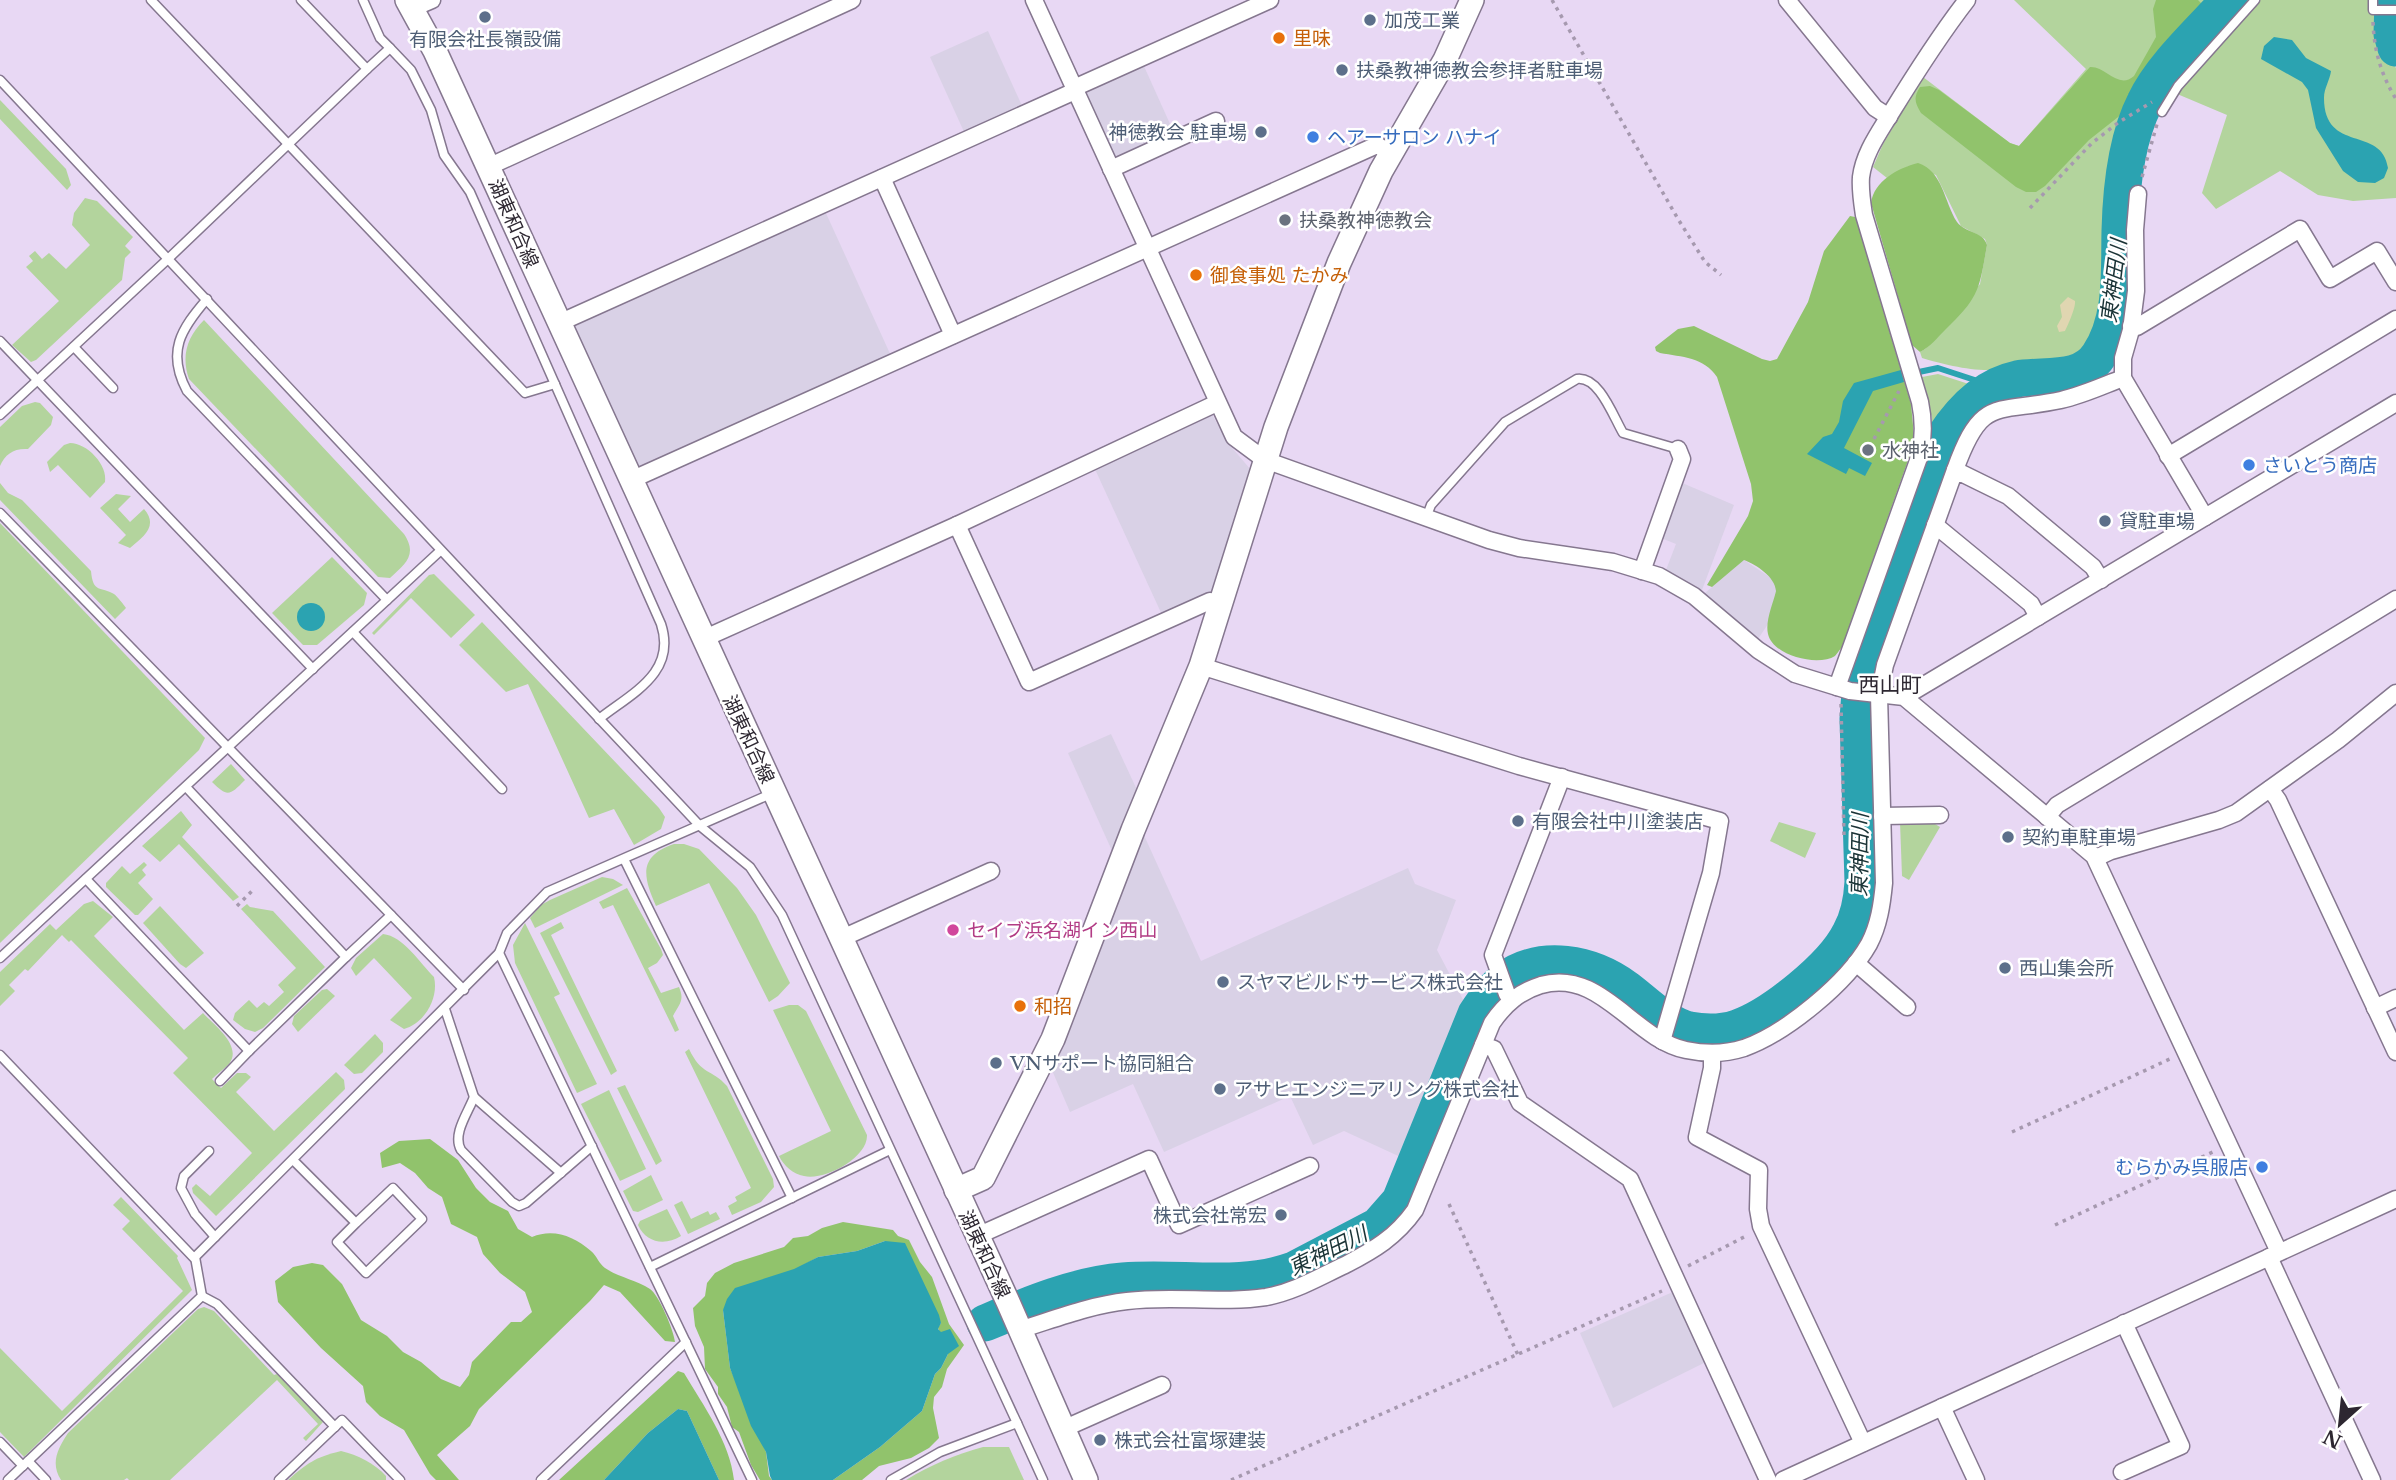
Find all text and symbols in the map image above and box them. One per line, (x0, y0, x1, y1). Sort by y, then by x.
marker: 有限会社長嶺設備 (477, 9, 493, 25)
place label: 加茂工業 (1384, 9, 1460, 32)
marker: 加茂工業 (1362, 12, 1378, 28)
place label: 里味 (1293, 27, 1331, 50)
place label: 有限会社長嶺設備 (409, 28, 561, 51)
marker: 里味 (1271, 30, 1287, 46)
place label: 扶桑教神徳教会参拝者駐車場 (1356, 59, 1603, 82)
marker: 扶桑教神徳教会参拝者駐車場 (1334, 62, 1350, 78)
place label: 神徳教会 駐車場 (1109, 121, 1247, 144)
marker: 神徳教会 駐車場 (1253, 124, 1269, 140)
place label: ヘアーサロン ハナイ (1327, 126, 1502, 149)
marker: ヘアーサロン ハナイ (1305, 129, 1321, 145)
street label: 湖東和合線 (484, 175, 543, 271)
place label: 扶桑教神徳教会 (1299, 209, 1432, 232)
marker: 扶桑教神徳教会 (1277, 212, 1293, 228)
water label: 東神田川 (2096, 236, 2132, 324)
place label: 御食事処 たかみ (1210, 264, 1348, 287)
marker: 御食事処 たかみ (1188, 267, 1204, 283)
place label: 水神社 (1882, 439, 1939, 462)
marker: 水神社 (1860, 442, 1876, 458)
place label: さいとう商店 (2263, 454, 2377, 477)
marker: さいとう商店 (2241, 457, 2257, 473)
place label: 貸駐車場 (2119, 510, 2195, 533)
marker: 貸駐車場 (2097, 513, 2113, 529)
district label: 西山町 (1859, 672, 1922, 698)
street label: 湖東和合線 (718, 691, 779, 787)
place label: 有限会社中川塗装店 (1532, 810, 1703, 833)
water label: 東神田川 (1846, 811, 1874, 897)
marker: 有限会社中川塗装店 (1510, 813, 1526, 829)
place label: 契約車駐車場 (2022, 826, 2136, 849)
marker: 契約車駐車場 (2000, 829, 2016, 845)
place label: セイブ浜名湖イン西山 (967, 919, 1157, 942)
marker: セイブ浜名湖イン西山 (945, 922, 961, 938)
place label: 西山集会所 (2019, 957, 2114, 980)
marker: 西山集会所 (1997, 960, 2013, 976)
place label: スヤマビルドサービス株式会社 (1237, 971, 1503, 994)
marker: スヤマビルドサービス株式会社 (1215, 974, 1231, 990)
place label: 和招 (1034, 995, 1072, 1018)
marker: 和招 (1012, 998, 1028, 1014)
place label: VNサポート協同組合 (1009, 1052, 1194, 1075)
marker: VNサポート協同組合 (988, 1055, 1004, 1071)
place label: アサヒエンジニアリング株式会社 (1234, 1078, 1519, 1101)
marker: アサヒエンジニアリング株式会社 (1212, 1081, 1228, 1097)
place label: むらかみ呉服店 (2115, 1156, 2248, 1179)
marker: むらかみ呉服店 (2254, 1159, 2270, 1175)
place label: 株式会社常宏 (1153, 1204, 1267, 1227)
street label: 湖東和合線 (954, 1206, 1015, 1302)
marker: 株式会社常宏 (1273, 1207, 1289, 1223)
water label: 東神田川 (1285, 1220, 1373, 1281)
north arrow (2305, 1389, 2375, 1459)
text: N (2319, 1424, 2346, 1453)
place label: 株式会社富塚建装 (1114, 1429, 1266, 1452)
marker: 株式会社富塚建装 (1092, 1432, 1108, 1448)

